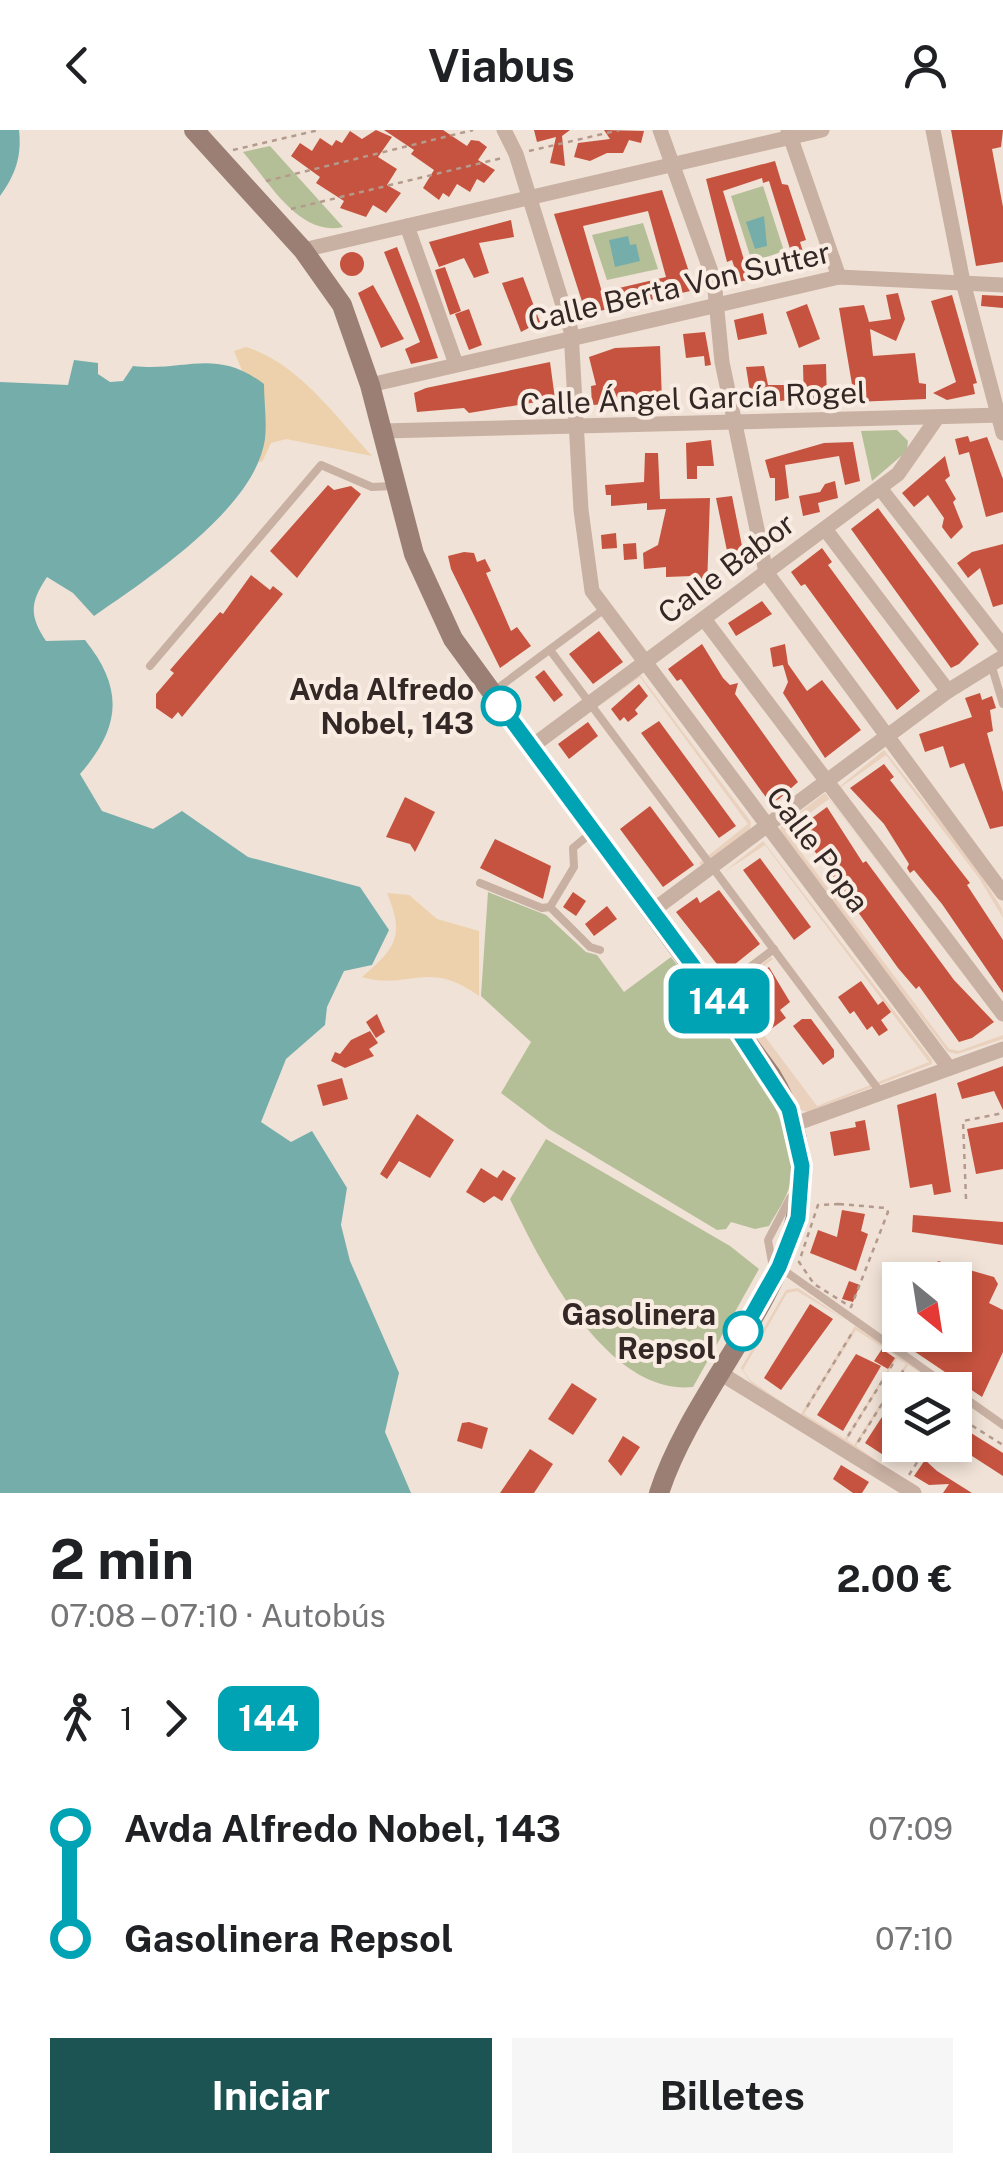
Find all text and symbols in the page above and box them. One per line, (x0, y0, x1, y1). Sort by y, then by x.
icon: back (50, 38, 105, 93)
icon: person (898, 38, 953, 93)
text: Viabus (428, 39, 575, 92)
street label: Calle Berta Von Sutter (524, 234, 834, 338)
street label: Calle Ángel García Rogel (519, 374, 867, 422)
street label: Calle Babor (651, 505, 801, 631)
place label: Avda Alfredo Nobel, 143 (289, 671, 474, 741)
marker: Avda Alfredo Nobel, 143 (482, 687, 520, 725)
street label: Calle Popa (759, 779, 877, 919)
line badge: 144 (662, 968, 776, 1034)
text: 144 (689, 981, 749, 1022)
north arrow (882, 1262, 972, 1352)
map controls (882, 1262, 972, 1462)
place label: Gasolinera Repsol (561, 1296, 716, 1366)
marker: Gasolinera Repsol (724, 1312, 762, 1350)
button: layers (882, 1372, 972, 1462)
text: 2 min (50, 1527, 194, 1591)
text: 2.00 € (836, 1556, 953, 1601)
text: 07:08 – 07:10 · Autobús (50, 1597, 386, 1634)
icon: walk (50, 1691, 105, 1746)
icon: forward (148, 1691, 203, 1746)
text: 144 (238, 1698, 299, 1739)
text: 1 (120, 1700, 133, 1737)
text: Avda Alfredo Nobel, 143 (124, 1806, 561, 1851)
text: 07:09 (868, 1810, 953, 1847)
text: Gasolinera Repsol (124, 1916, 453, 1961)
text: 07:10 (875, 1920, 953, 1957)
button: Iniciar (50, 2038, 492, 2153)
button: Billetes (512, 2038, 953, 2153)

